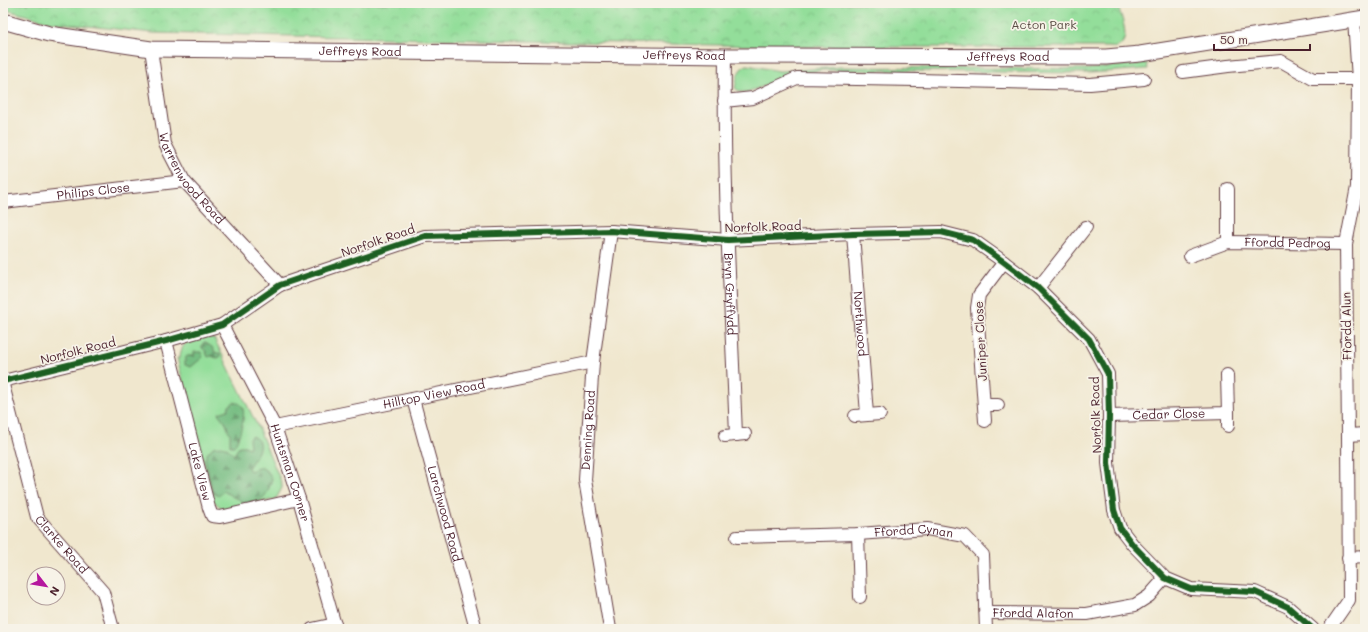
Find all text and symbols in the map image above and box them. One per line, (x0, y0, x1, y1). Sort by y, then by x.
park label: Acton Park (1011, 16, 1077, 32)
scale bar (1214, 26, 1310, 52)
text: 50 m (1220, 31, 1248, 47)
street label: Jeffreys Road (319, 42, 402, 59)
street label: Jeffreys Road (643, 46, 726, 63)
street label: Jeffreys Road (967, 48, 1050, 64)
street label: Warrenwood Road (156, 131, 229, 227)
street label: Philips Close (56, 178, 131, 203)
street label: Norfolk Road (724, 217, 802, 235)
street label: Norfolk Road (339, 220, 417, 260)
street label: Ffordd Pedrog (1244, 233, 1331, 251)
street label: Bryn Gryffydd (721, 252, 741, 336)
street label: Northwood (850, 291, 872, 357)
street label: Ffordd Alun (1337, 292, 1355, 360)
street label: Juniper Close (970, 301, 990, 381)
street label: Norfolk Road (39, 333, 117, 367)
street label: Hilltop View Road (381, 375, 486, 412)
street label: Norfolk Road (1086, 376, 1104, 454)
street label: Denning Road (577, 389, 598, 471)
street label: Cedar Close (1132, 405, 1206, 422)
street label: Huntsman Corner (267, 421, 314, 523)
street label: Lake View (185, 441, 216, 502)
street label: Larchwood Road (425, 464, 466, 564)
street label: Clarke Road (32, 511, 92, 577)
street label: Ffordd Cynan (874, 520, 955, 541)
north arrow (26, 566, 66, 606)
text: N (46, 584, 64, 599)
street label: Ffordd Alafon (992, 604, 1074, 621)

